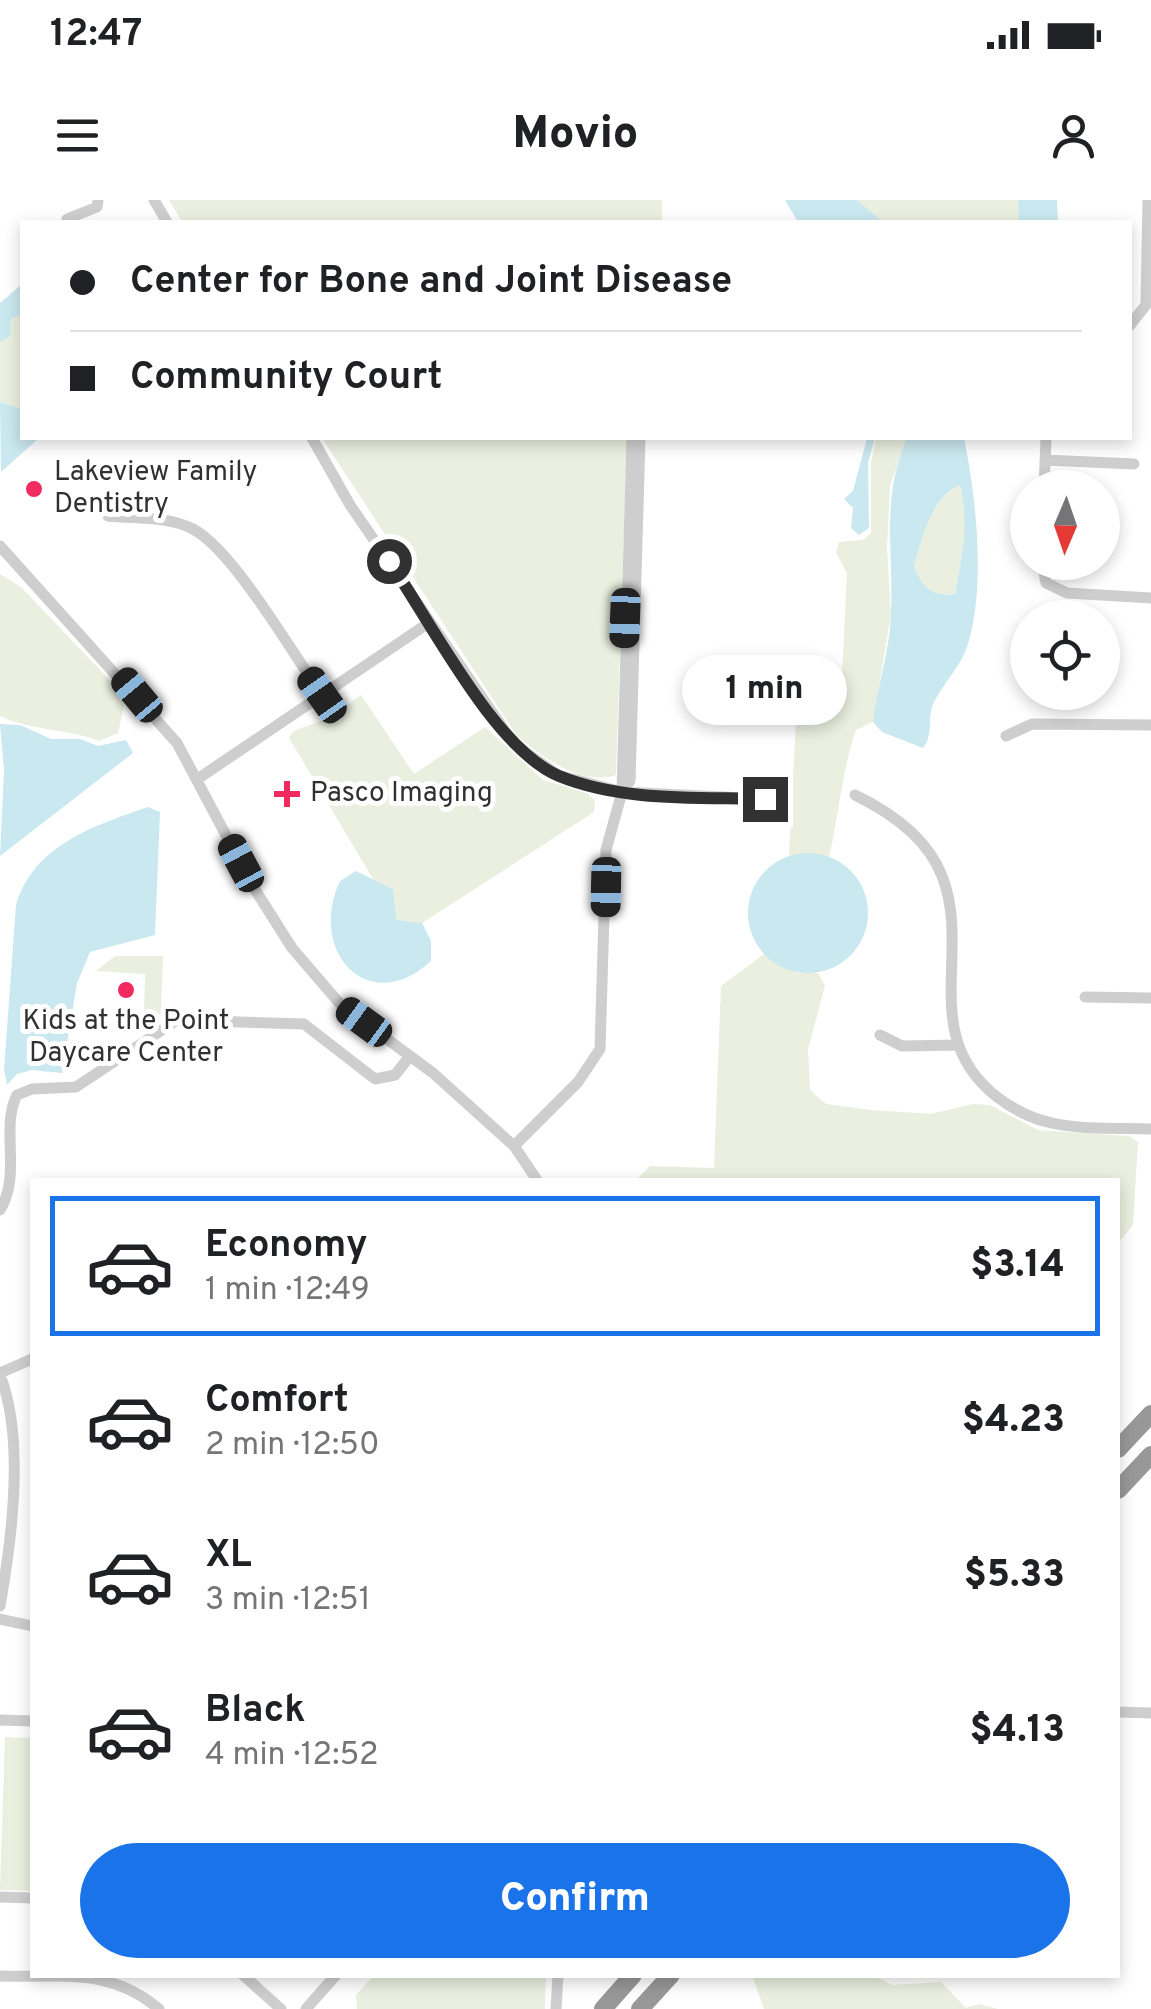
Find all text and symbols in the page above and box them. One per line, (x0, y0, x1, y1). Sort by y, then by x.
text: 12:47 (50, 11, 143, 60)
text: Movio (513, 107, 638, 164)
icon: menu (50, 108, 105, 163)
icon: person (1046, 108, 1101, 163)
text: Center for Bone and Joint Disease (130, 258, 732, 307)
text: Community Court (130, 354, 442, 403)
place label: Lakeview Family Dentistry (54, 455, 257, 523)
north arrow (1010, 470, 1120, 580)
map controls (1010, 470, 1120, 710)
marker: Lakeview Family Dentistry (23, 478, 45, 500)
route start (367, 539, 412, 584)
car (609, 587, 641, 649)
button: locate (1010, 600, 1120, 710)
callout: 1 min (682, 654, 848, 724)
car (106, 662, 168, 728)
car (293, 662, 351, 728)
text: 1 min (725, 670, 804, 710)
place label: Pasco Imaging (310, 776, 493, 812)
route end (743, 777, 788, 822)
marker: Pasco Imaging (274, 781, 300, 807)
car (214, 829, 268, 897)
car (590, 857, 622, 917)
marker: Kids at the Point Daycare Center (115, 979, 137, 1001)
car (331, 992, 397, 1052)
place label: Kids at the Point Daycare Center (23, 1004, 229, 1072)
icon: car (85, 1221, 175, 1311)
text: Economy (205, 1222, 367, 1271)
text: $3.14 (970, 1242, 1065, 1291)
text: 1 min · 12:49 (205, 1271, 370, 1311)
icon: car (85, 1376, 175, 1466)
text: Comfort (205, 1377, 349, 1426)
text: $4.23 (962, 1397, 1065, 1446)
text: 2 min · 12:50 (205, 1426, 379, 1466)
icon: car (85, 1531, 175, 1621)
text: XL (205, 1532, 252, 1581)
text: $5.33 (964, 1552, 1065, 1601)
text: 3 min · 12:51 (205, 1581, 371, 1621)
icon: car (85, 1686, 175, 1776)
text: Black (205, 1687, 305, 1736)
text: $4.13 (969, 1707, 1065, 1756)
text: 4 min · 12:52 (205, 1736, 379, 1776)
button: Confirm (80, 1843, 1070, 1958)

